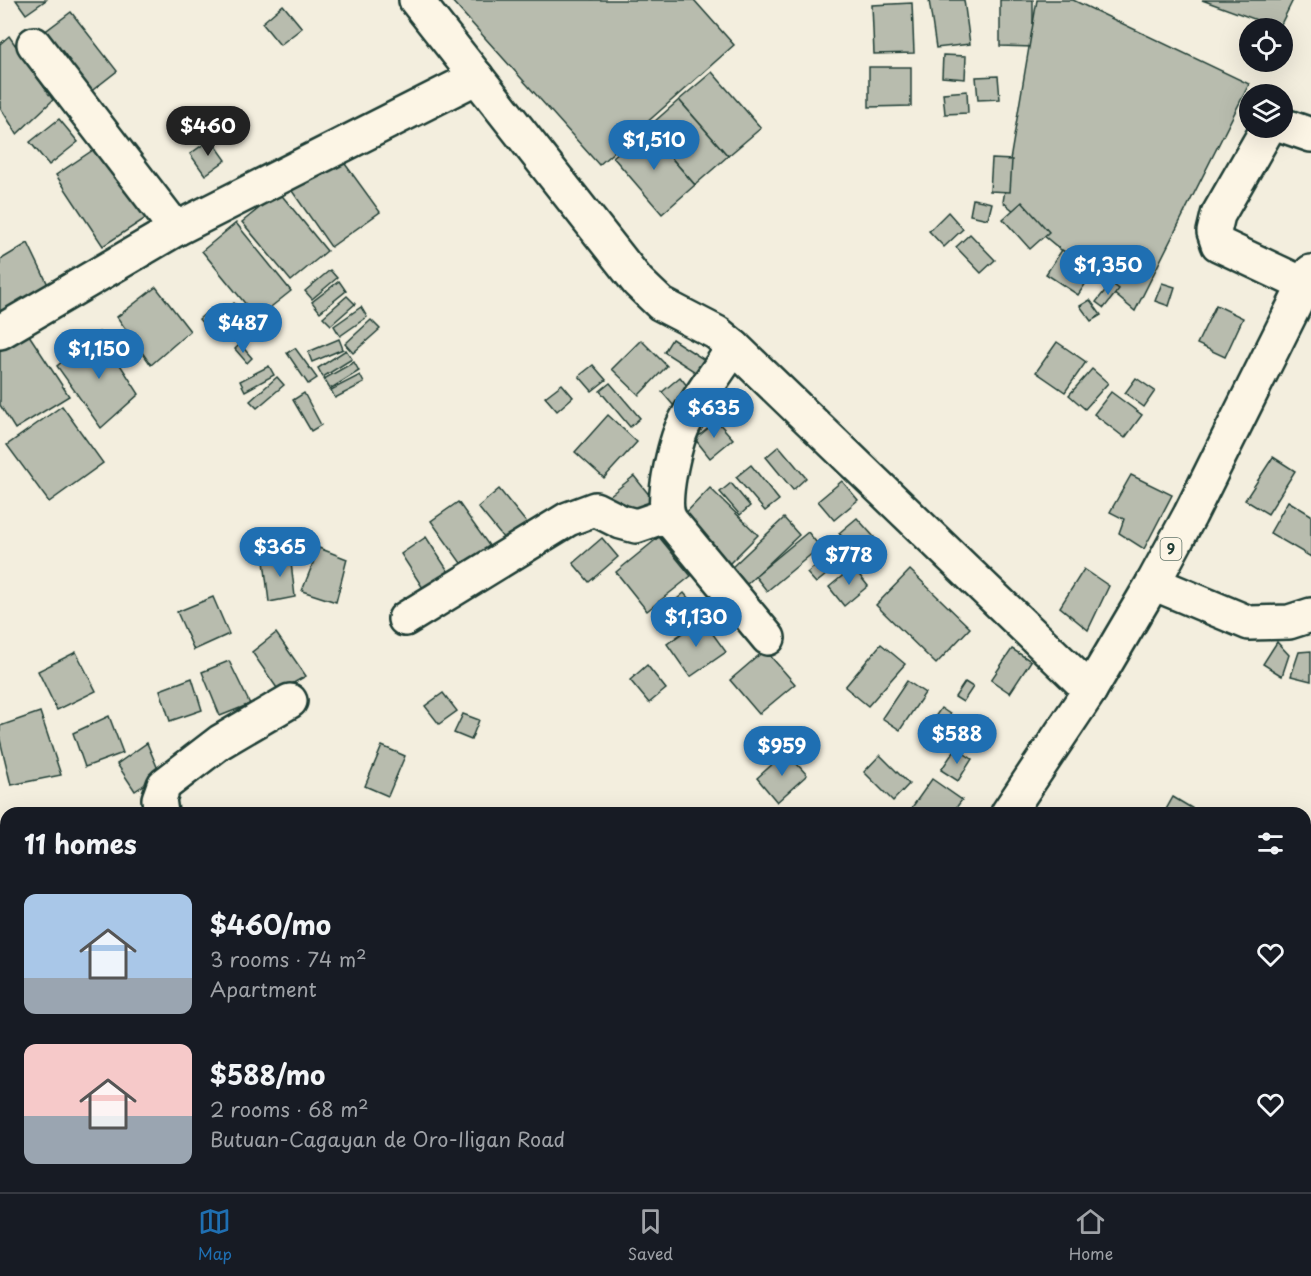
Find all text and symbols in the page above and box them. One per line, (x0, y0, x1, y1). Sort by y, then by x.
map controls (1239, 18, 1293, 138)
button: locate (1239, 18, 1293, 72)
button: layers (1239, 84, 1293, 138)
pin: $460 (172, 106, 244, 157)
text: $460 (180, 110, 236, 140)
pin: $1,510 (605, 120, 703, 171)
text: $1,510 (623, 124, 686, 154)
pin: $1,350 (1059, 245, 1157, 296)
text: $1,350 (1074, 249, 1142, 279)
pin: $487 (207, 303, 279, 354)
text: $487 (218, 307, 268, 337)
pin: $1,150 (50, 329, 148, 380)
text: $1,150 (68, 333, 130, 363)
pin: $635 (678, 388, 750, 439)
text: $635 (688, 392, 740, 422)
pin: $365 (244, 527, 316, 578)
text: $365 (254, 531, 306, 561)
pin: $778 (813, 535, 885, 586)
road number: 9 (1160, 538, 1182, 560)
text: $778 (825, 539, 873, 569)
pin: $1,130 (647, 597, 745, 648)
text: $1,130 (665, 601, 727, 631)
pin: $588 (921, 714, 993, 765)
text: $588 (932, 718, 982, 748)
pin: $959 (746, 726, 818, 777)
text: $959 (758, 730, 806, 760)
text: 11 homes (24, 824, 137, 863)
icon: filters (1254, 827, 1287, 860)
text: $460/mo (210, 905, 331, 944)
icon: home (72, 918, 144, 990)
icon: heart (1254, 938, 1287, 971)
text: 3 rooms · 74 m² (210, 944, 367, 974)
text: Apartment (210, 974, 317, 1004)
text: $588/mo (210, 1055, 325, 1094)
icon: home (72, 1068, 144, 1140)
icon: heart (1254, 1088, 1287, 1121)
text: 2 rooms · 68 m² (210, 1094, 369, 1124)
text: Butuan-Cagayan de Oro-Iligan Road (210, 1124, 565, 1154)
tab: Map (198, 1205, 232, 1265)
tab: Saved (628, 1205, 673, 1265)
tab: Home (1069, 1205, 1113, 1265)

